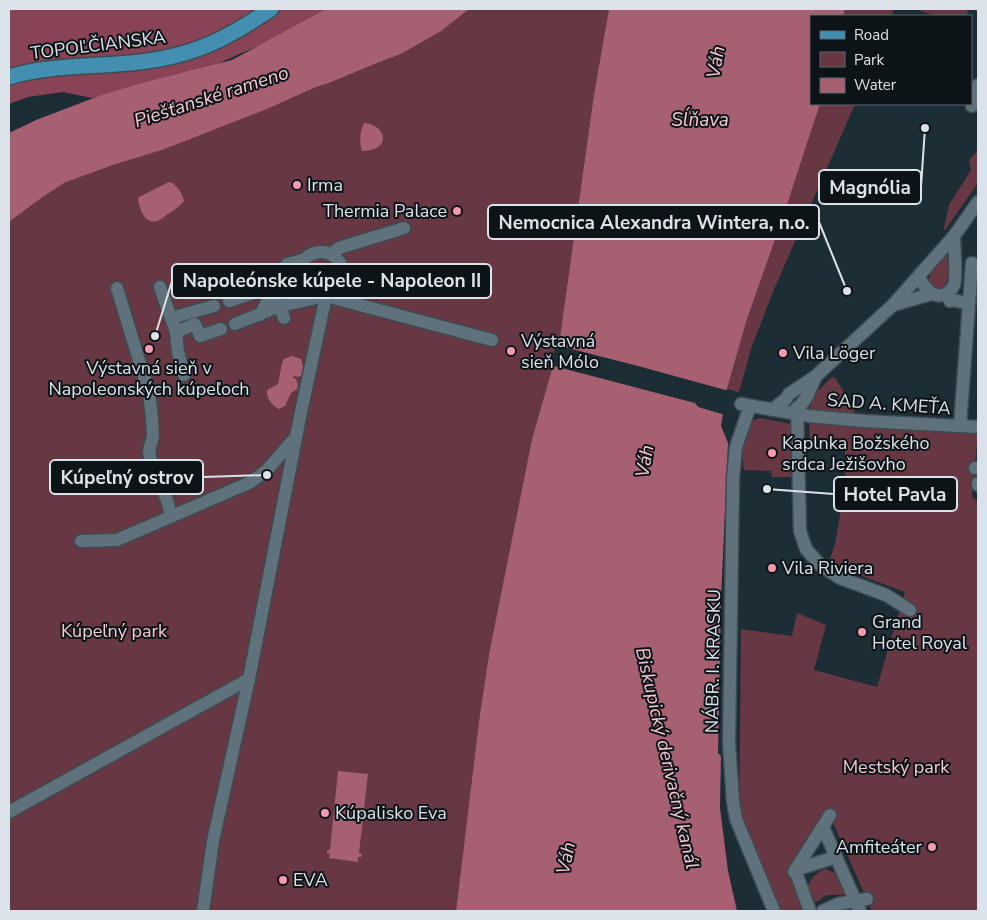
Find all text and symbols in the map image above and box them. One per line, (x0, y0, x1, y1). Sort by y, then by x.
legend (810, 15, 972, 105)
street label: TOPOĽČIANSKA (29, 25, 167, 65)
text: Road (854, 25, 889, 45)
water label: Váh (700, 44, 732, 81)
text: Park (854, 50, 884, 70)
water label: Piešťanské rameno (131, 60, 292, 134)
text: Water (854, 75, 897, 95)
water label: Sĺňava (671, 107, 729, 133)
callout: Magnólia (819, 170, 921, 204)
place label: Irma (307, 173, 343, 197)
text: Magnólia (829, 175, 911, 201)
marker: Irma (291, 179, 303, 191)
place label: Thermia Palace (323, 199, 447, 223)
marker: Thermia Palace (451, 205, 463, 217)
callout: Nemocnica Alexandra Wintera, n.o. (488, 205, 819, 239)
text: Nemocnica Alexandra Wintera, n.o. (499, 210, 809, 236)
callout: Napoleónske kúpele - Napoleon II (172, 264, 491, 298)
text: Napoleónske kúpele - Napoleon II (183, 268, 481, 294)
place label: Výstavná sieň Mólo (520, 329, 599, 374)
place label: Vila Löger (792, 341, 876, 365)
marker: Výstavná sieň v Napoleonských kúpeľoch (143, 343, 155, 355)
marker: Výstavná sieň Mólo (505, 345, 517, 357)
marker: Vila Löger (777, 347, 789, 359)
place label: Výstavná sieň v Napoleonských kúpeľoch (48, 356, 250, 401)
street label: SAD A. KMEŤA (826, 388, 952, 420)
place label: Kaplnka Božského srdca Ježišovho (782, 431, 929, 476)
water label: Váh (629, 443, 661, 480)
marker: Kaplnka Božského srdca Ježišovho (766, 447, 778, 459)
callout: Kúpeľný ostrov (50, 460, 203, 494)
text: Kúpeľný ostrov (61, 465, 194, 491)
callout: Hotel Pavla (834, 477, 957, 511)
text: Hotel Pavla (844, 482, 946, 508)
place label: Vila Riviera (781, 556, 873, 580)
marker: Vila Riviera (766, 562, 778, 574)
street label: NÁBR. I. KRASKU (700, 589, 726, 733)
place label: Grand Hotel Royal (872, 610, 968, 655)
park label: Kúpeľný park (61, 619, 168, 643)
marker: Grand Hotel Royal (856, 626, 868, 638)
water label: Biskupický derivačný kanál (629, 645, 705, 872)
park label: Mestský park (843, 755, 950, 779)
place label: Kúpalisko Eva (335, 801, 447, 825)
marker: Kúpalisko Eva (319, 807, 331, 819)
place label: Amfiteáter (836, 835, 923, 859)
water label: Váh (550, 839, 582, 877)
marker: Amfiteáter (926, 841, 938, 853)
place label: EVA (293, 868, 328, 892)
marker: EVA (277, 874, 289, 886)

